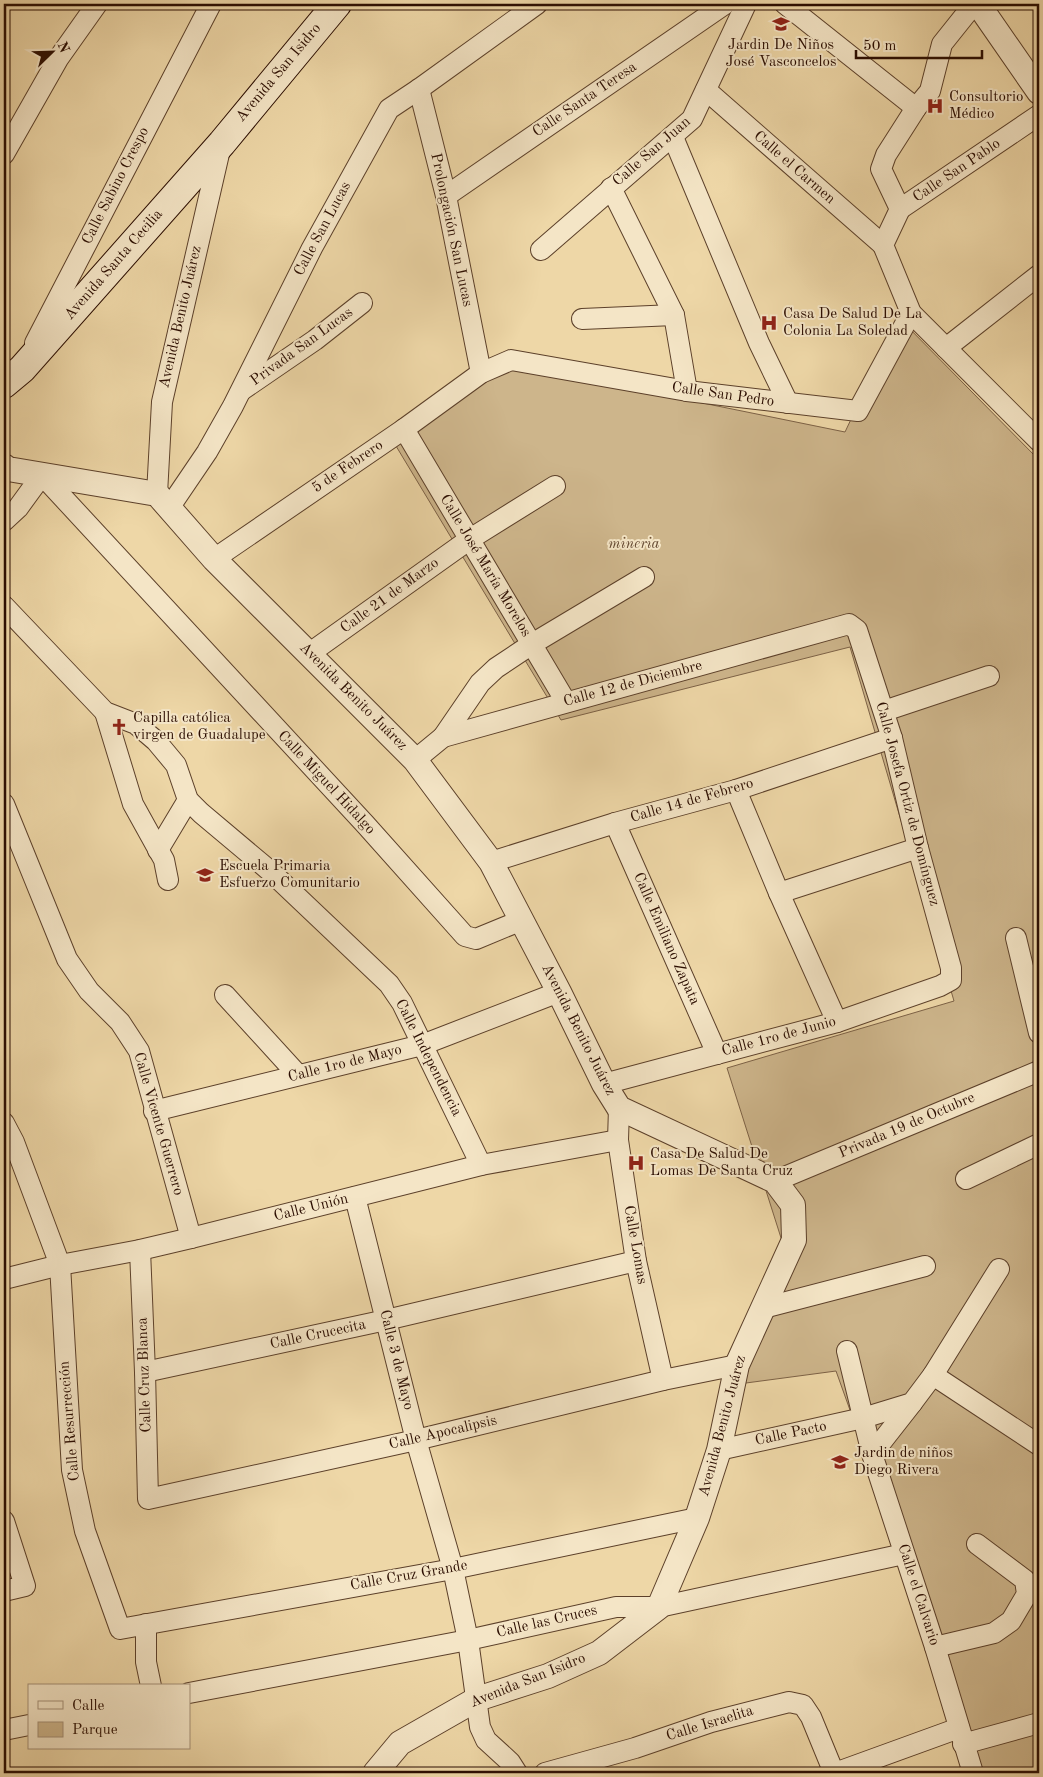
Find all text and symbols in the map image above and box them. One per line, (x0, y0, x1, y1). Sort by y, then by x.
school or university icon: Jardin De Niños José Vasconcelos (771, 14, 791, 34)
street label: Avenida San Isidro (234, 21, 324, 125)
north arrow (28, 28, 78, 78)
scale bar (856, 28, 982, 60)
place label: Jardin De Niños José Vasconcelos (726, 38, 836, 70)
text: 50 m (863, 39, 897, 54)
text: N (55, 40, 72, 55)
street label: Calle Santa Teresa (530, 59, 640, 140)
place label: Consultorio Médico (949, 90, 1024, 122)
hospital icon: Consultorio Médico (925, 96, 945, 116)
street label: Calle San Juan (610, 114, 694, 190)
street label: Calle Sabino Crespo (80, 125, 152, 247)
street label: Calle el Carmen (750, 129, 838, 207)
street label: Calle San Pablo (911, 136, 1003, 206)
street label: Prolongación San Lucas (427, 152, 475, 308)
street label: Calle San Lucas (292, 179, 354, 279)
street label: Avenida Santa Cecilia (62, 206, 166, 323)
street label: Avenida Benito Juárez (157, 244, 205, 390)
street label: Privada San Lucas (248, 305, 356, 389)
place label: Casa De Salud De La Colonia La Soledad (783, 307, 923, 339)
hospital icon: Casa De Salud De La Colonia La Soledad (759, 313, 779, 333)
street label: Calle San Pedro (671, 380, 775, 410)
street label: 5 de Febrero (310, 438, 386, 496)
street label: Calle José María Morelos (437, 492, 533, 640)
park label: mineria (608, 537, 660, 552)
street label: Calle 21 de Marzo (338, 555, 442, 637)
street label: Avenida Benito Juárez (296, 640, 410, 754)
street label: Calle 12 de Diciembre (562, 658, 704, 710)
street label: Calle Josefa Ortiz de Domínguez (872, 700, 942, 908)
place label: Capilla católica virgen de Guadalupe (133, 711, 266, 743)
church icon: Capilla católica virgen de Guadalupe (109, 717, 129, 737)
street label: Calle Miguel Hidalgo (274, 728, 378, 838)
street label: Calle 14 de Febrero (629, 776, 755, 826)
place label: Escuela Primaria Esfuerzo Comunitario (219, 859, 360, 891)
school or university icon: Escuela Primaria Esfuerzo Comunitario (195, 865, 215, 885)
street label: Calle Emiliano Zapata (630, 871, 702, 1008)
street label: Avenida Benito Juárez (538, 962, 618, 1098)
street label: Calle Independencia (392, 997, 464, 1119)
street label: Calle 1ro de Junio (720, 1015, 838, 1059)
street label: Calle 1ro de Mayo (287, 1043, 403, 1085)
street label: Calle Vicente Guerrero (130, 1051, 186, 1197)
street label: Privada 19 de Octubre (837, 1090, 977, 1161)
place label: Casa De Salud De Lomas De Santa Cruz (650, 1147, 793, 1179)
hospital icon: Casa De Salud De Lomas De Santa Cruz (626, 1153, 646, 1173)
street label: Calle Unión (272, 1192, 350, 1224)
street label: Calle Lomas (621, 1204, 649, 1286)
street label: Calle 3 de Mayo (376, 1308, 416, 1412)
street label: Calle Cruz Blanca (135, 1316, 155, 1433)
street label: Calle Crucecita (269, 1317, 368, 1352)
street label: Avenida Benito Juárez (697, 1354, 749, 1498)
street label: Calle Resurrección (57, 1360, 83, 1482)
street label: Calle Apocalipsis (388, 1413, 498, 1453)
street label: Calle Pacto (754, 1419, 828, 1449)
place label: Jardin de niños Diego Rivera (854, 1446, 953, 1478)
school or university icon: Jardin de niños Diego Rivera (830, 1452, 850, 1472)
street label: Calle el Calvario (895, 1542, 941, 1648)
street label: Calle Cruz Grande (349, 1558, 469, 1594)
street label: Calle las Cruces (495, 1603, 599, 1641)
street label: Avenida San Isidro (468, 1651, 588, 1711)
legend (28, 1684, 190, 1750)
text: Calle (72, 1699, 105, 1714)
street label: Calle Israelita (665, 1703, 756, 1744)
text: Parque (72, 1723, 118, 1738)

